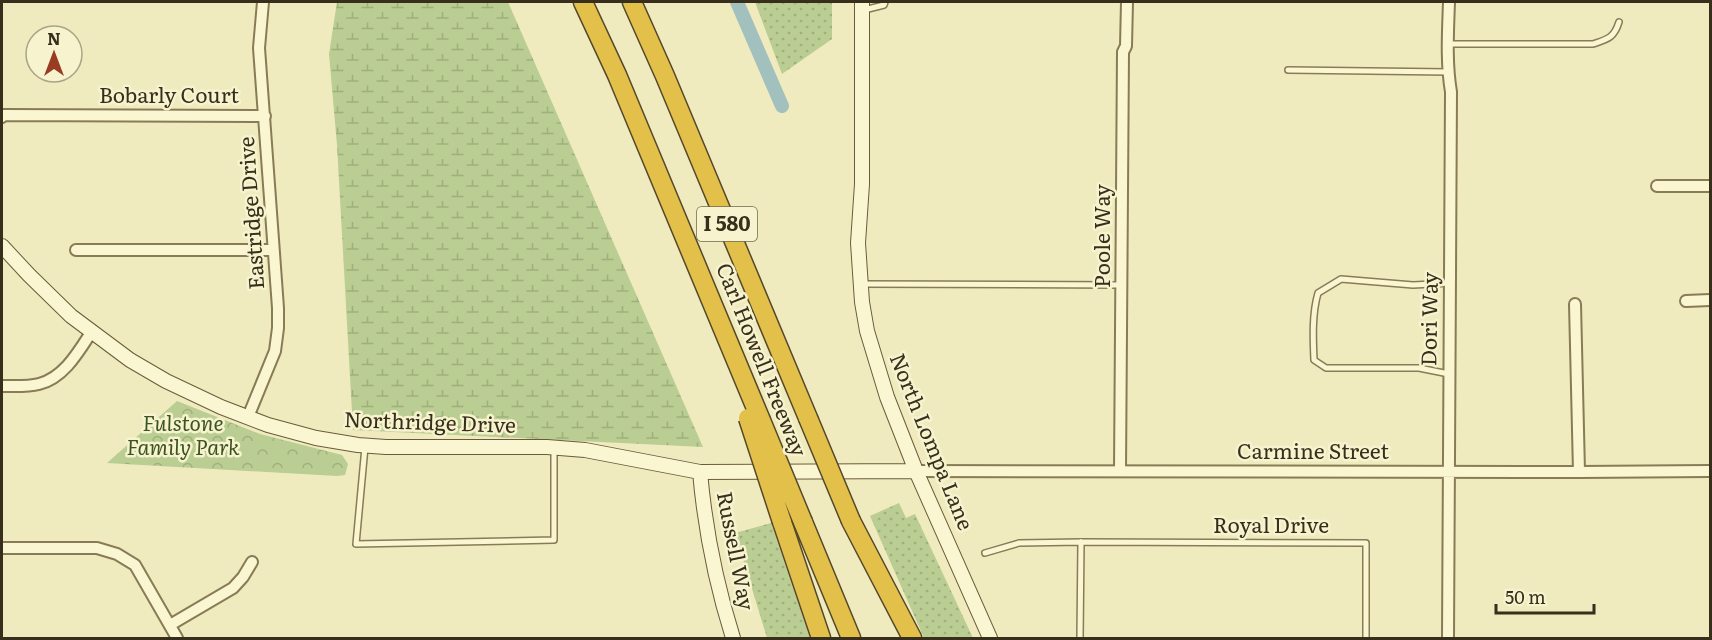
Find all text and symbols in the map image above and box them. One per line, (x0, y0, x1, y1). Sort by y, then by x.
north arrow (24, 24, 84, 84)
text: N (47, 26, 61, 50)
street label: Bobarly Court (99, 78, 240, 109)
street label: Eastridge Drive (229, 136, 270, 291)
street label: Poole Way (1085, 183, 1116, 288)
road number: I 580 (697, 207, 757, 241)
street label: Carl Howell Freeway (710, 258, 817, 461)
street label: Dori Way (1411, 271, 1444, 366)
street label: North Lompa Lane (884, 348, 983, 534)
street label: Northridge Drive (344, 402, 517, 439)
park label: Fulstone Family Park (126, 406, 240, 461)
street label: Carmine Street (1237, 434, 1389, 465)
street label: Russell Way (711, 489, 764, 613)
street label: Royal Drive (1213, 508, 1329, 539)
scale bar (1496, 577, 1594, 615)
text: 50 m (1505, 583, 1546, 610)

